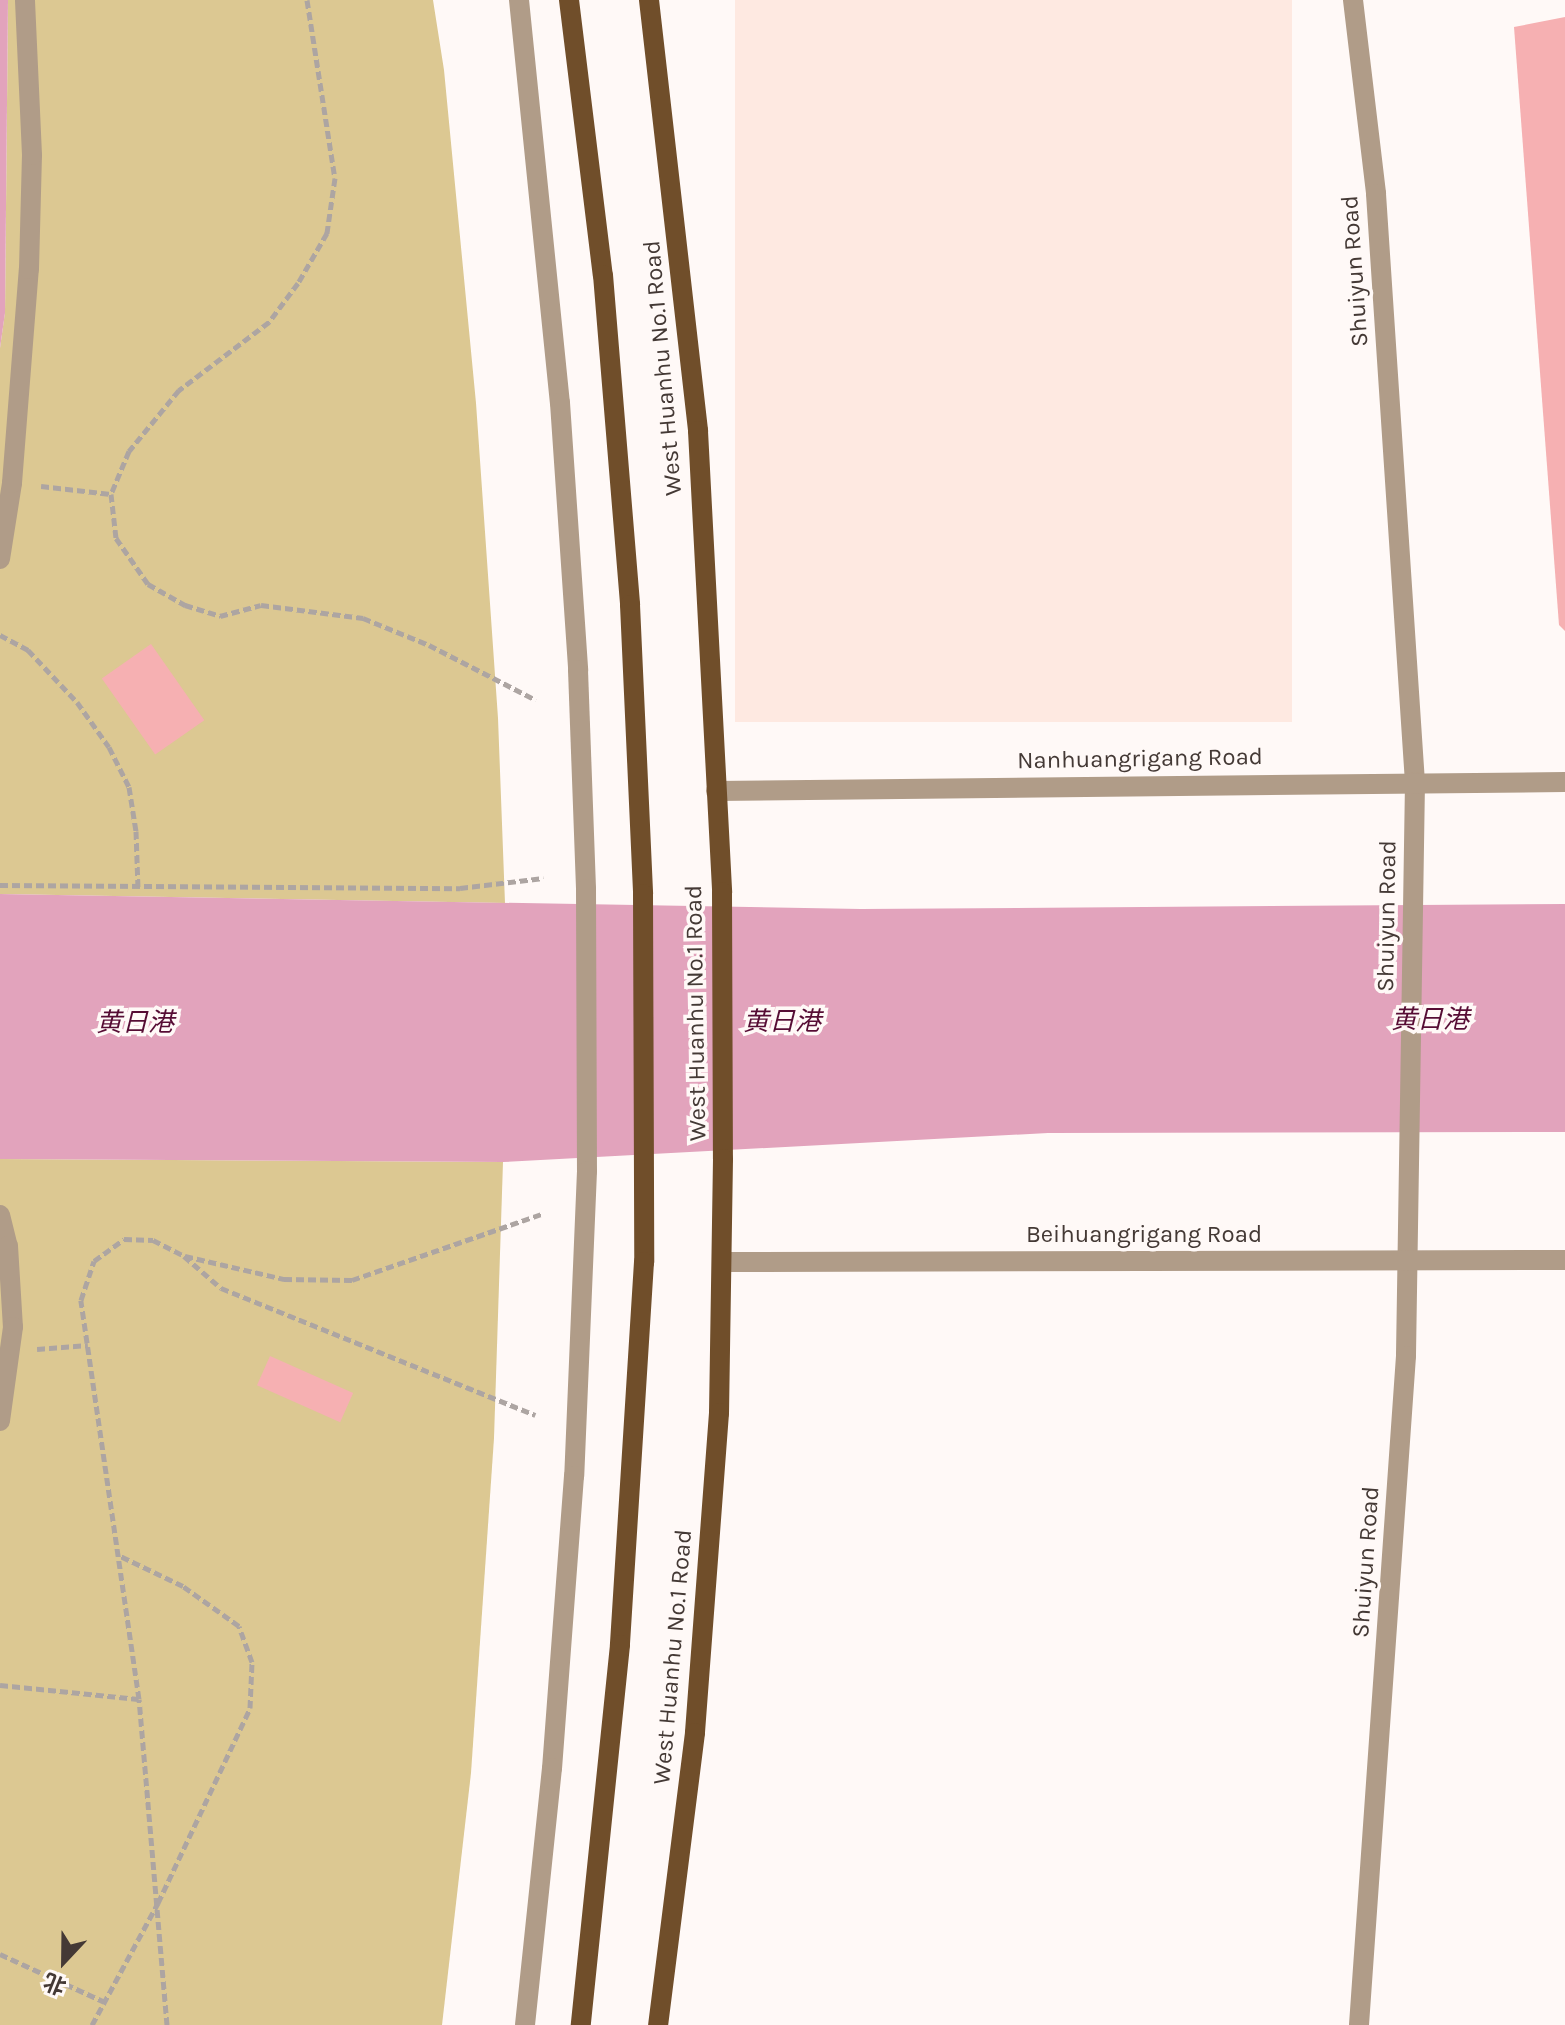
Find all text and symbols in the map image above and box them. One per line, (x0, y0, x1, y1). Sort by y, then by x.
street label: Shuiyun Road (1335, 194, 1375, 348)
street label: West Huanhu No.1 Road (637, 239, 689, 497)
street label: Nanhuangrigang Road (1017, 742, 1263, 776)
street label: Shuiyun Road (1371, 840, 1403, 992)
street label: West Huanhu No.1 Road (679, 885, 713, 1141)
water label: 黄日港 (1391, 1004, 1469, 1036)
water label: 黄日港 (743, 1006, 821, 1038)
water label: 黄日港 (96, 1007, 174, 1039)
street label: Beihuangrigang Road (1026, 1221, 1262, 1249)
street label: Shuiyun Road (1346, 1485, 1386, 1639)
street label: West Huanhu No.1 Road (647, 1528, 699, 1786)
north arrow (24, 1921, 104, 2001)
text: 北 (40, 1967, 70, 1999)

